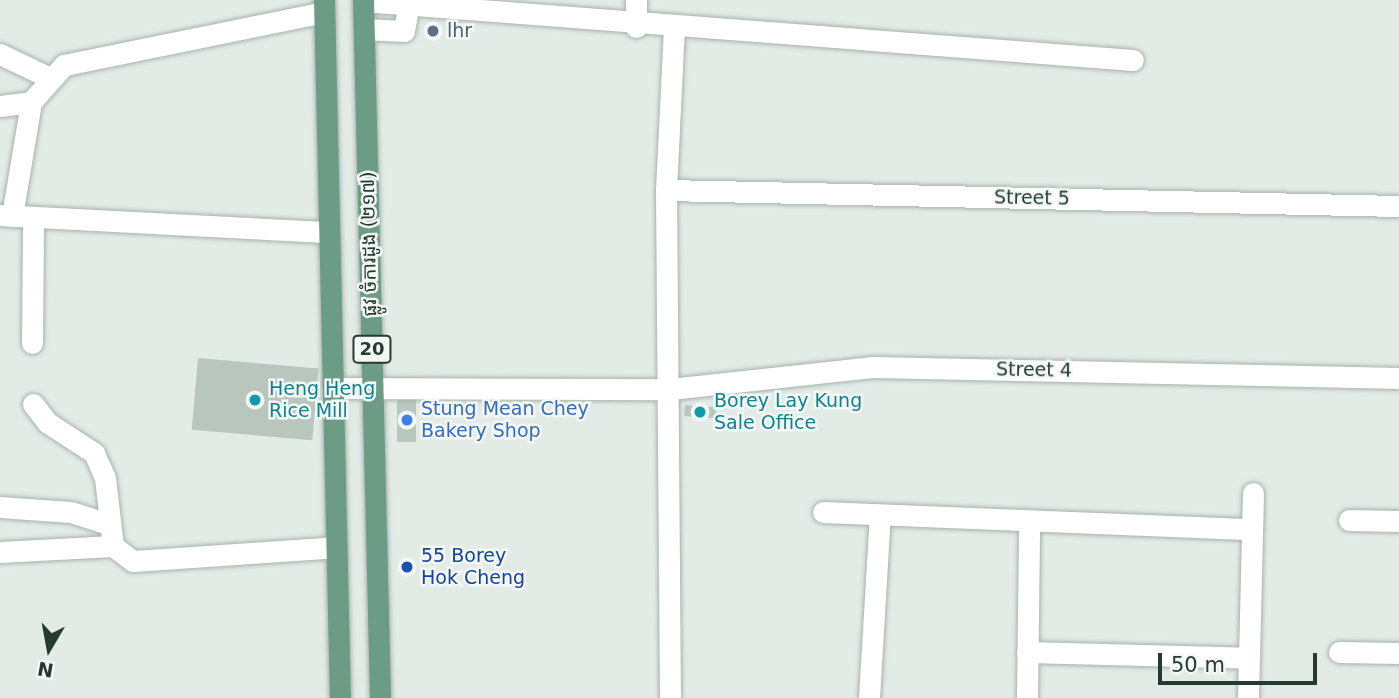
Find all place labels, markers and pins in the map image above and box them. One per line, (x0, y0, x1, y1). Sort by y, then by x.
place label: lhr (447, 20, 472, 42)
marker: lhr (425, 23, 441, 39)
place label: Heng Heng Rice Mill (269, 378, 375, 422)
place label: Borey Lay Kung Sale Office (714, 390, 862, 434)
marker: Heng Heng Rice Mill (247, 392, 263, 408)
place label: Stung Mean Chey Bakery Shop (421, 398, 589, 442)
marker: Borey Lay Kung Sale Office (692, 404, 708, 420)
marker: Stung Mean Chey Bakery Shop (399, 412, 415, 428)
place label: 55 Borey Hok Cheng (421, 545, 525, 589)
marker: 55 Borey Hok Cheng (399, 559, 415, 575)

